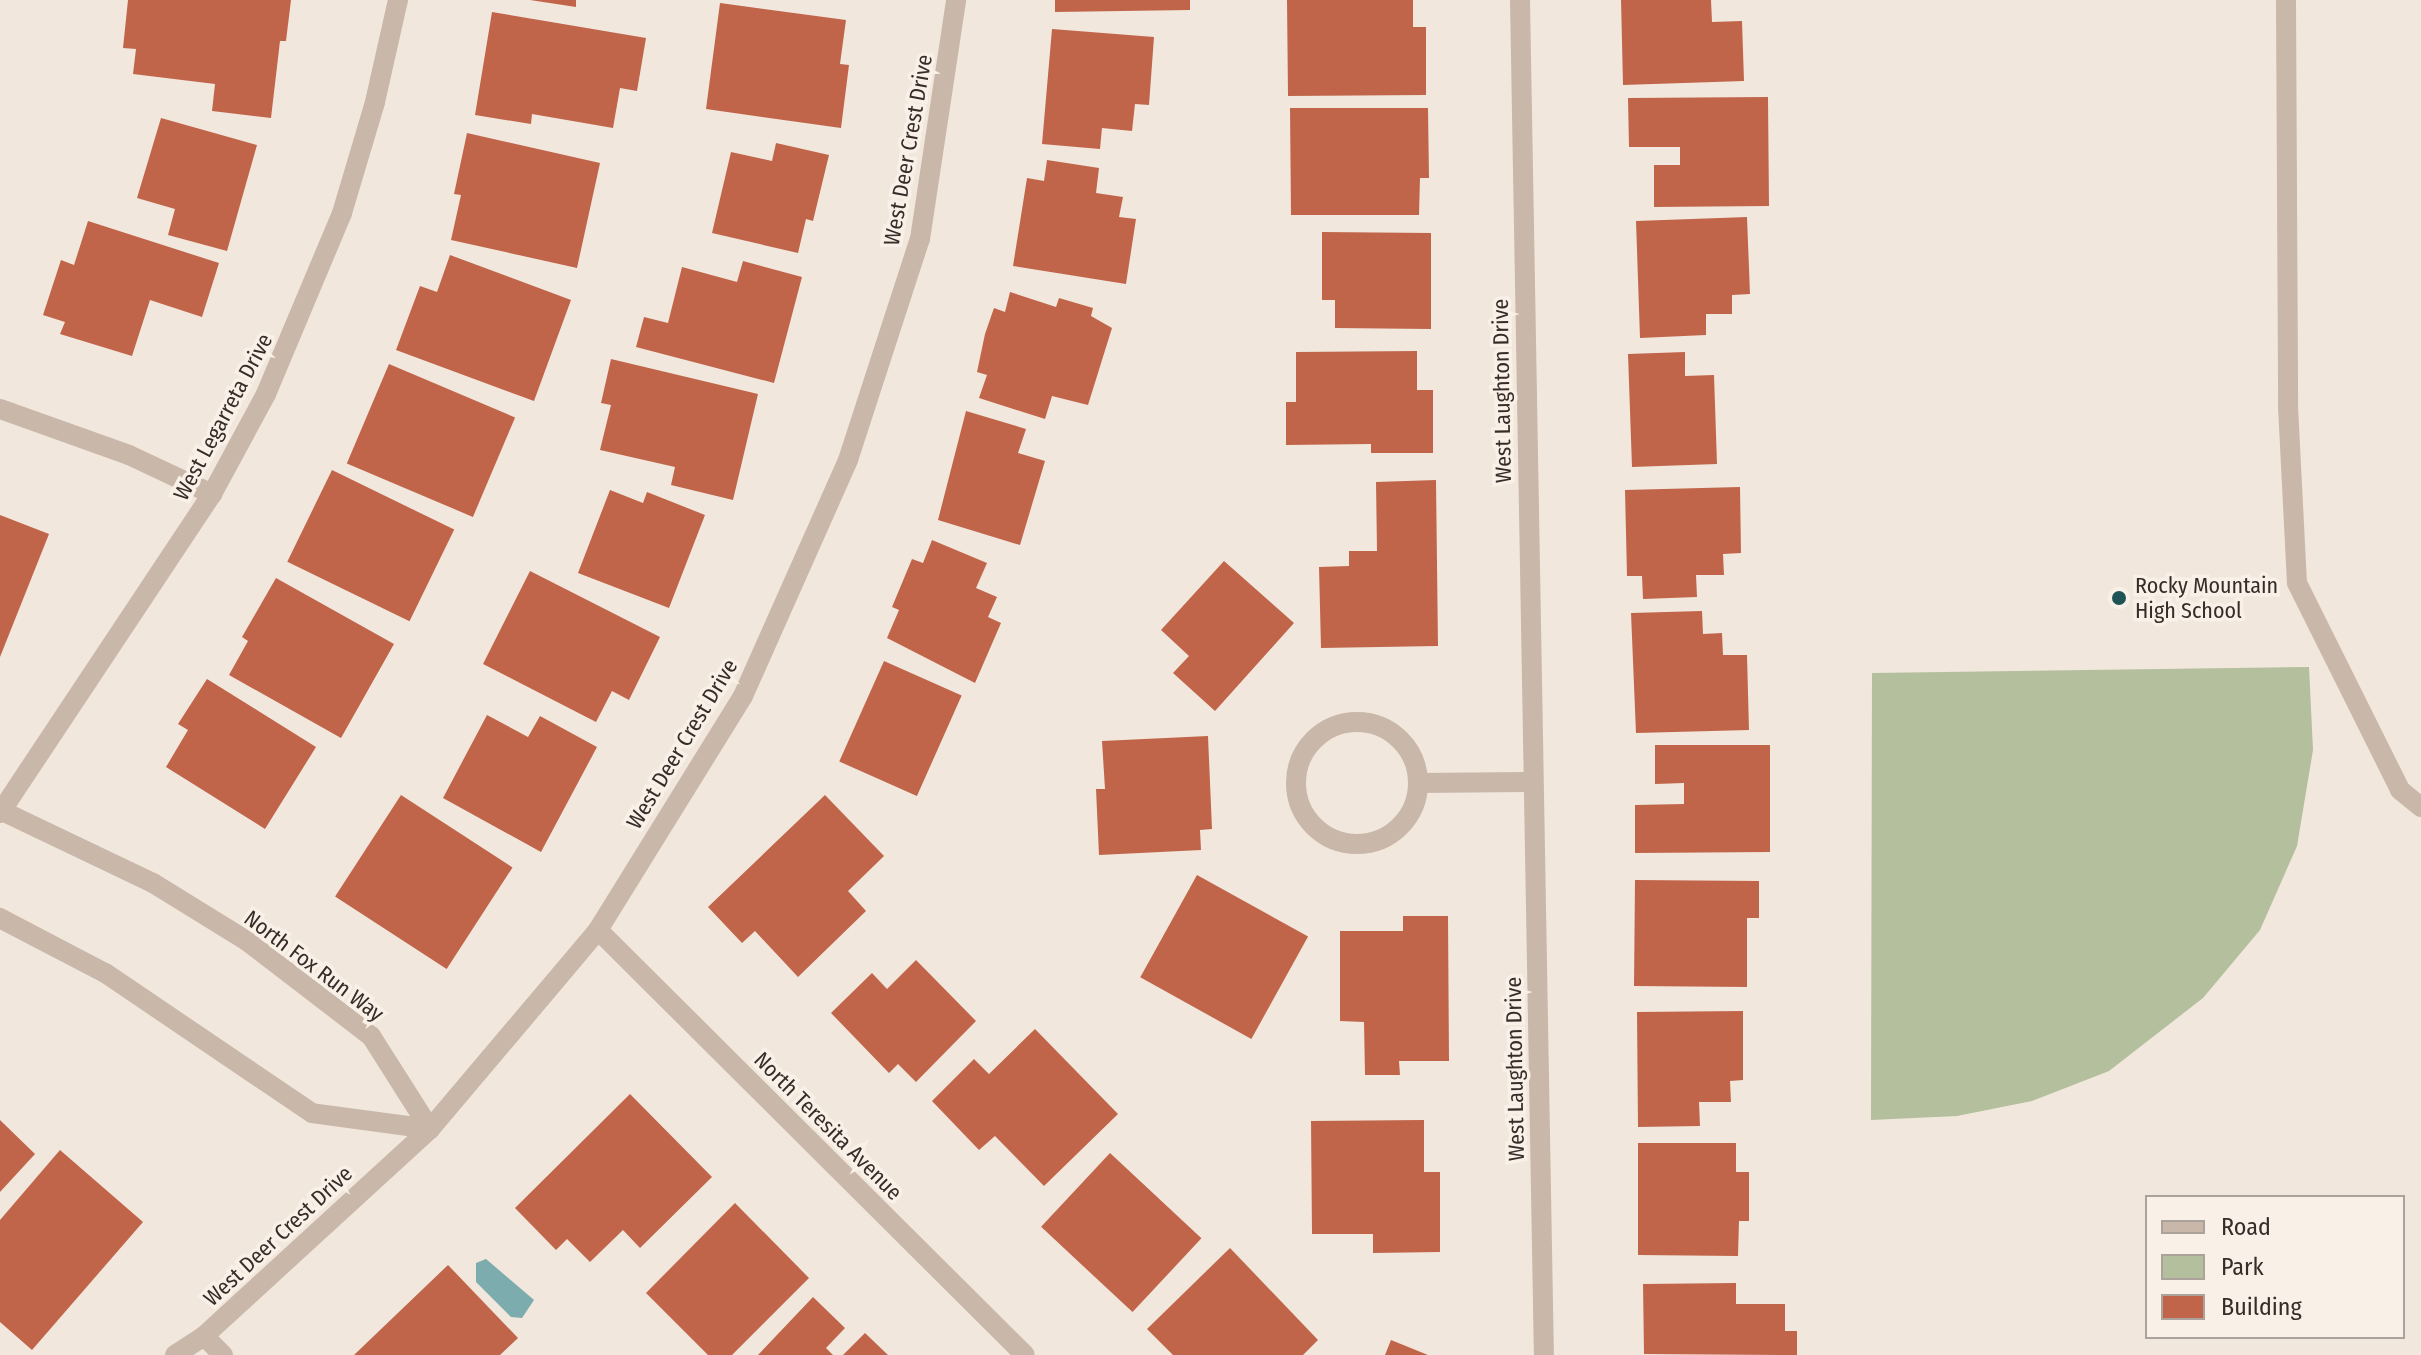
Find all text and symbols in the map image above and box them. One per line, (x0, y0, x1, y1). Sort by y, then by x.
street label: West Deer Crest Drive (878, 52, 938, 248)
street label: West Laughton Drive (1487, 299, 1517, 483)
street label: West Legarreta Drive (168, 329, 278, 505)
place label: Rocky Mountain High School (2135, 572, 2278, 624)
marker: Rocky Mountain High School (2110, 589, 2128, 607)
street label: West Deer Crest Drive (621, 654, 743, 834)
street label: North Fox Run Way (239, 905, 389, 1027)
street label: West Laughton Drive (1500, 977, 1530, 1161)
street label: North Teresita Avenue (749, 1047, 907, 1205)
street label: West Deer Crest Drive (198, 1160, 358, 1312)
legend (2145, 1195, 2405, 1339)
text: Road (2221, 1213, 2271, 1241)
text: Park (2221, 1253, 2264, 1281)
text: Building (2221, 1293, 2302, 1321)

